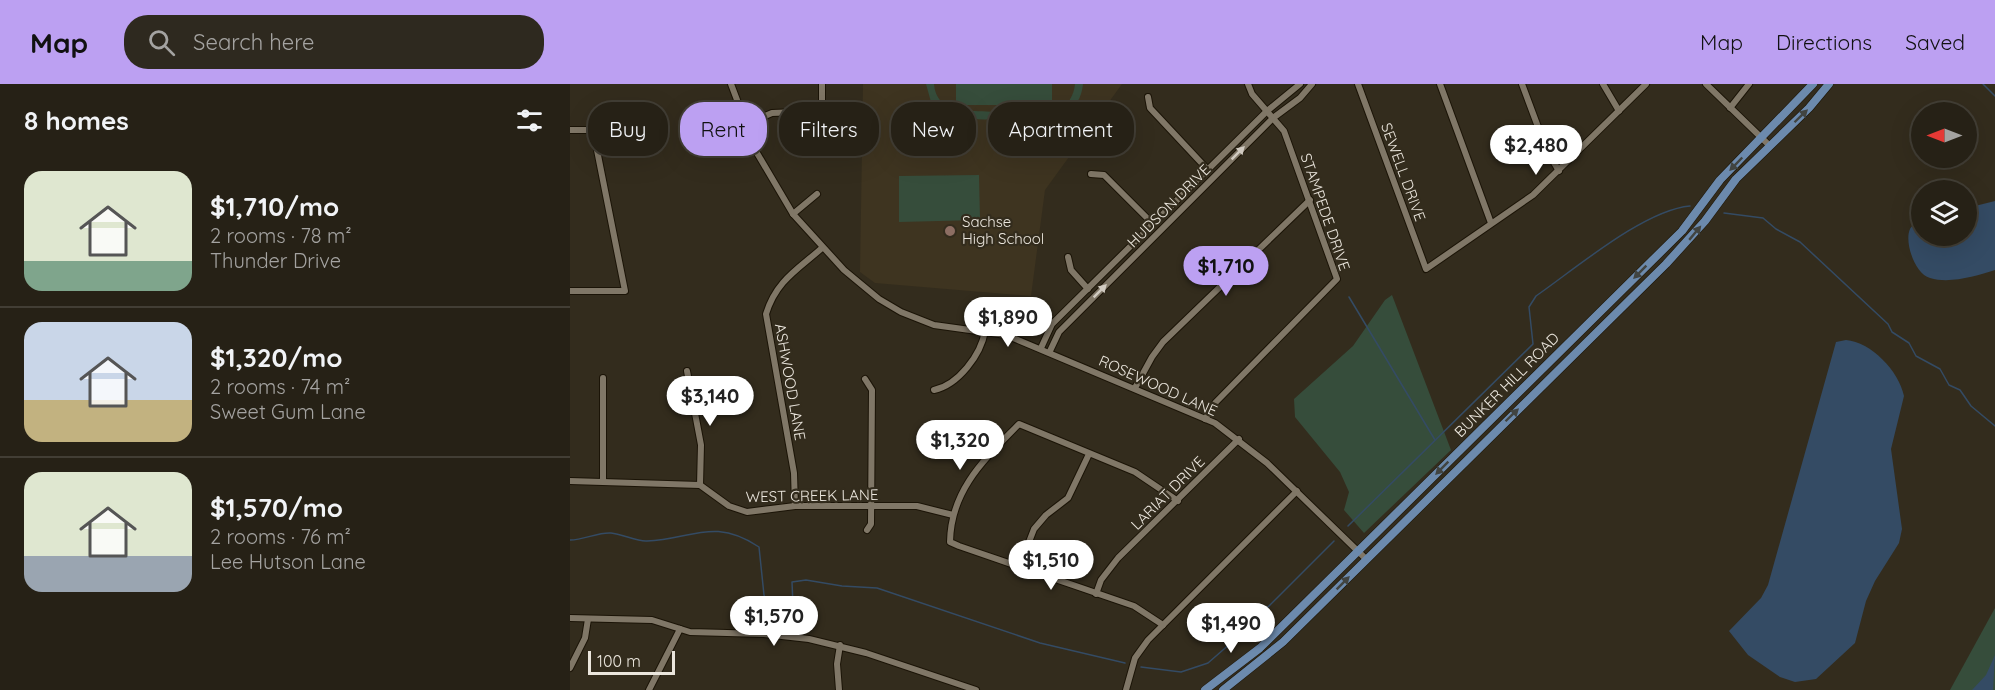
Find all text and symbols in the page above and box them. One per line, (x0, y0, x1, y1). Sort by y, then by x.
search box (124, 15, 544, 69)
text: Map (30, 25, 88, 60)
icon: search (145, 26, 178, 59)
text: Search here (193, 28, 315, 56)
text: Map (1700, 29, 1743, 55)
text: Directions (1776, 29, 1872, 55)
text: Saved (1905, 29, 1965, 55)
chip: Buy (588, 102, 668, 156)
chip: Rent (680, 102, 767, 156)
chip: Filters (779, 102, 879, 156)
chip: New (891, 102, 976, 156)
chip: Apartment (988, 102, 1134, 156)
north arrow (1911, 102, 1977, 168)
map controls (1911, 102, 1977, 246)
text: 8 homes (24, 104, 129, 137)
icon: filters (513, 104, 546, 137)
one-way arrow (1793, 109, 1808, 123)
street label: SEWELL DRIVE (1377, 120, 1430, 224)
pin: $2,480 (1487, 125, 1585, 176)
text: $2,480 (1504, 132, 1568, 157)
one-way arrow (1231, 147, 1245, 161)
street label: STAMPEDE DRIVE (1297, 151, 1354, 273)
one-way arrow (1729, 156, 1743, 171)
street label: HUDSON DRIVE (1123, 160, 1214, 251)
button: layers (1911, 180, 1977, 246)
text: $1,710/mo (210, 190, 339, 223)
icon: home (72, 195, 144, 267)
place label: Sachse High School (962, 212, 1044, 248)
text: 2 rooms · 78 m² (210, 223, 352, 248)
marker: Sachse High School (943, 224, 957, 238)
one-way arrow (1688, 226, 1701, 241)
pin: $1,710 (1177, 246, 1275, 297)
text: Thunder Drive (210, 248, 341, 273)
text: $1,710 (1197, 253, 1255, 278)
one-way arrow (1633, 264, 1647, 279)
one-way arrow (1093, 284, 1107, 299)
pin: $1,890 (959, 297, 1057, 348)
text: $1,890 (978, 304, 1038, 329)
street label: ASHWOOD LANE (771, 322, 810, 442)
street label: BUNKER HILL ROAD (1450, 328, 1563, 441)
text: $1,320/mo (210, 341, 342, 374)
icon: home (72, 346, 144, 418)
street label: ROSEWOOD LANE (1096, 351, 1220, 420)
text: 2 rooms · 74 m² (210, 374, 350, 399)
pin: $3,140 (661, 376, 759, 427)
text: $3,140 (681, 383, 739, 408)
text: Sweet Gum Lane (210, 399, 366, 424)
one-way arrow (1505, 408, 1519, 422)
pin: $1,320 (911, 420, 1009, 471)
text: $1,320 (930, 427, 990, 452)
street label: LARIAT DRIVE (1127, 452, 1209, 534)
one-way arrow (1436, 461, 1450, 475)
street label: WEST CREEK LANE (745, 485, 879, 506)
text: $1,570/mo (210, 491, 343, 524)
icon: home (72, 496, 144, 568)
text: 2 rooms · 76 m² (210, 524, 351, 549)
pin: $1,510 (1002, 540, 1100, 591)
text: $1,510 (1023, 547, 1079, 572)
text: Lee Hutson Lane (210, 549, 366, 574)
one-way arrow (1335, 576, 1349, 590)
pin: $1,570 (725, 596, 823, 647)
text: $1,570 (744, 603, 804, 628)
pin: $1,490 (1182, 603, 1280, 654)
text: $1,490 (1201, 610, 1261, 635)
scale bar (588, 648, 675, 676)
text: 100 m (597, 651, 641, 671)

